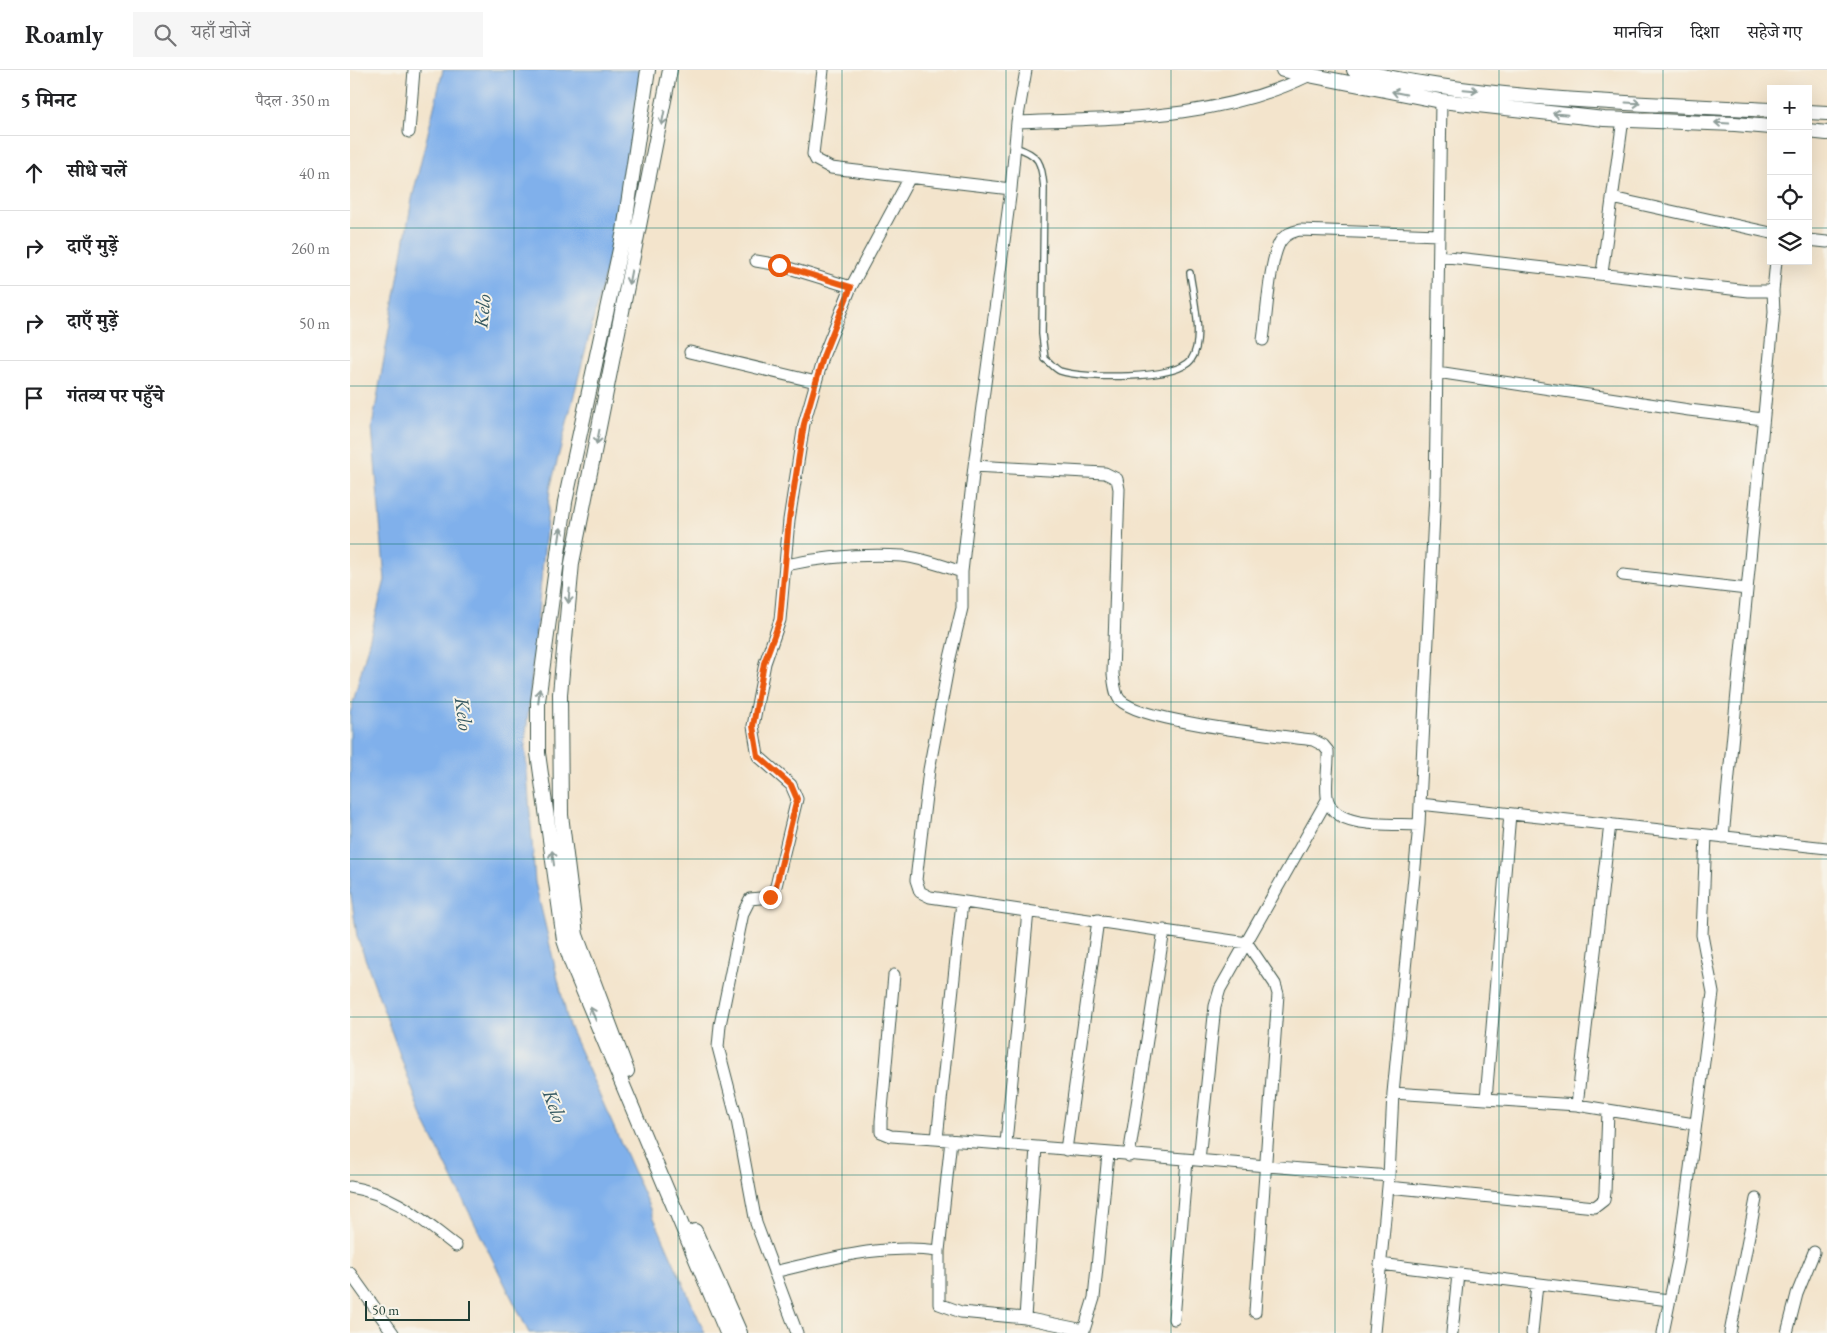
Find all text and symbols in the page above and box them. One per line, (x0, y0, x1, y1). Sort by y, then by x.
search box (133, 12, 483, 57)
text: Roamly (25, 19, 103, 50)
text: यहाँ खोजें (191, 19, 251, 44)
text: मानचित्र (1614, 20, 1663, 43)
text: दिशा (1691, 20, 1719, 43)
text: सहेजे गए (1747, 20, 1802, 43)
icon: search (151, 21, 179, 49)
one-way arrow (1463, 85, 1479, 95)
map controls (1767, 85, 1812, 265)
button: + (1767, 85, 1812, 130)
text: 5 मिनट (20, 86, 76, 113)
one-way arrow (1391, 88, 1407, 98)
text: पैदल · 350 m (256, 90, 330, 111)
one-way arrow (1624, 98, 1641, 108)
one-way arrow (1552, 109, 1568, 119)
one-way arrow (657, 110, 667, 126)
one-way arrow (1714, 119, 1730, 128)
button: − (1767, 130, 1812, 175)
text: सीधे चलें (67, 158, 127, 183)
icon: ahead (20, 159, 48, 187)
text: 40 m (299, 163, 330, 184)
button: locate (1767, 175, 1812, 220)
button: layers (1767, 220, 1812, 265)
text: दाएँ मुड़ें (67, 233, 118, 258)
icon: right (20, 234, 48, 262)
text: 260 m (291, 238, 330, 259)
route start (768, 254, 791, 277)
one-way arrow (625, 269, 634, 285)
water label: Kelo (467, 293, 497, 330)
text: दाएँ मुड़ें (67, 308, 118, 333)
icon: right (20, 309, 48, 337)
text: 50 m (299, 313, 330, 334)
text: गंतव्य पर पहुँचे (67, 383, 164, 408)
icon: arrive (20, 384, 48, 412)
one-way arrow (592, 428, 602, 444)
one-way arrow (555, 527, 565, 543)
one-way arrow (564, 588, 574, 604)
one-way arrow (534, 688, 543, 704)
water label: Kelo (449, 695, 479, 733)
one-way arrow (548, 850, 558, 866)
route end (759, 886, 782, 909)
one-way arrow (588, 1007, 597, 1022)
water label: Kelo (536, 1085, 573, 1127)
scale bar (365, 1298, 470, 1321)
text: 50 m (372, 1301, 399, 1319)

